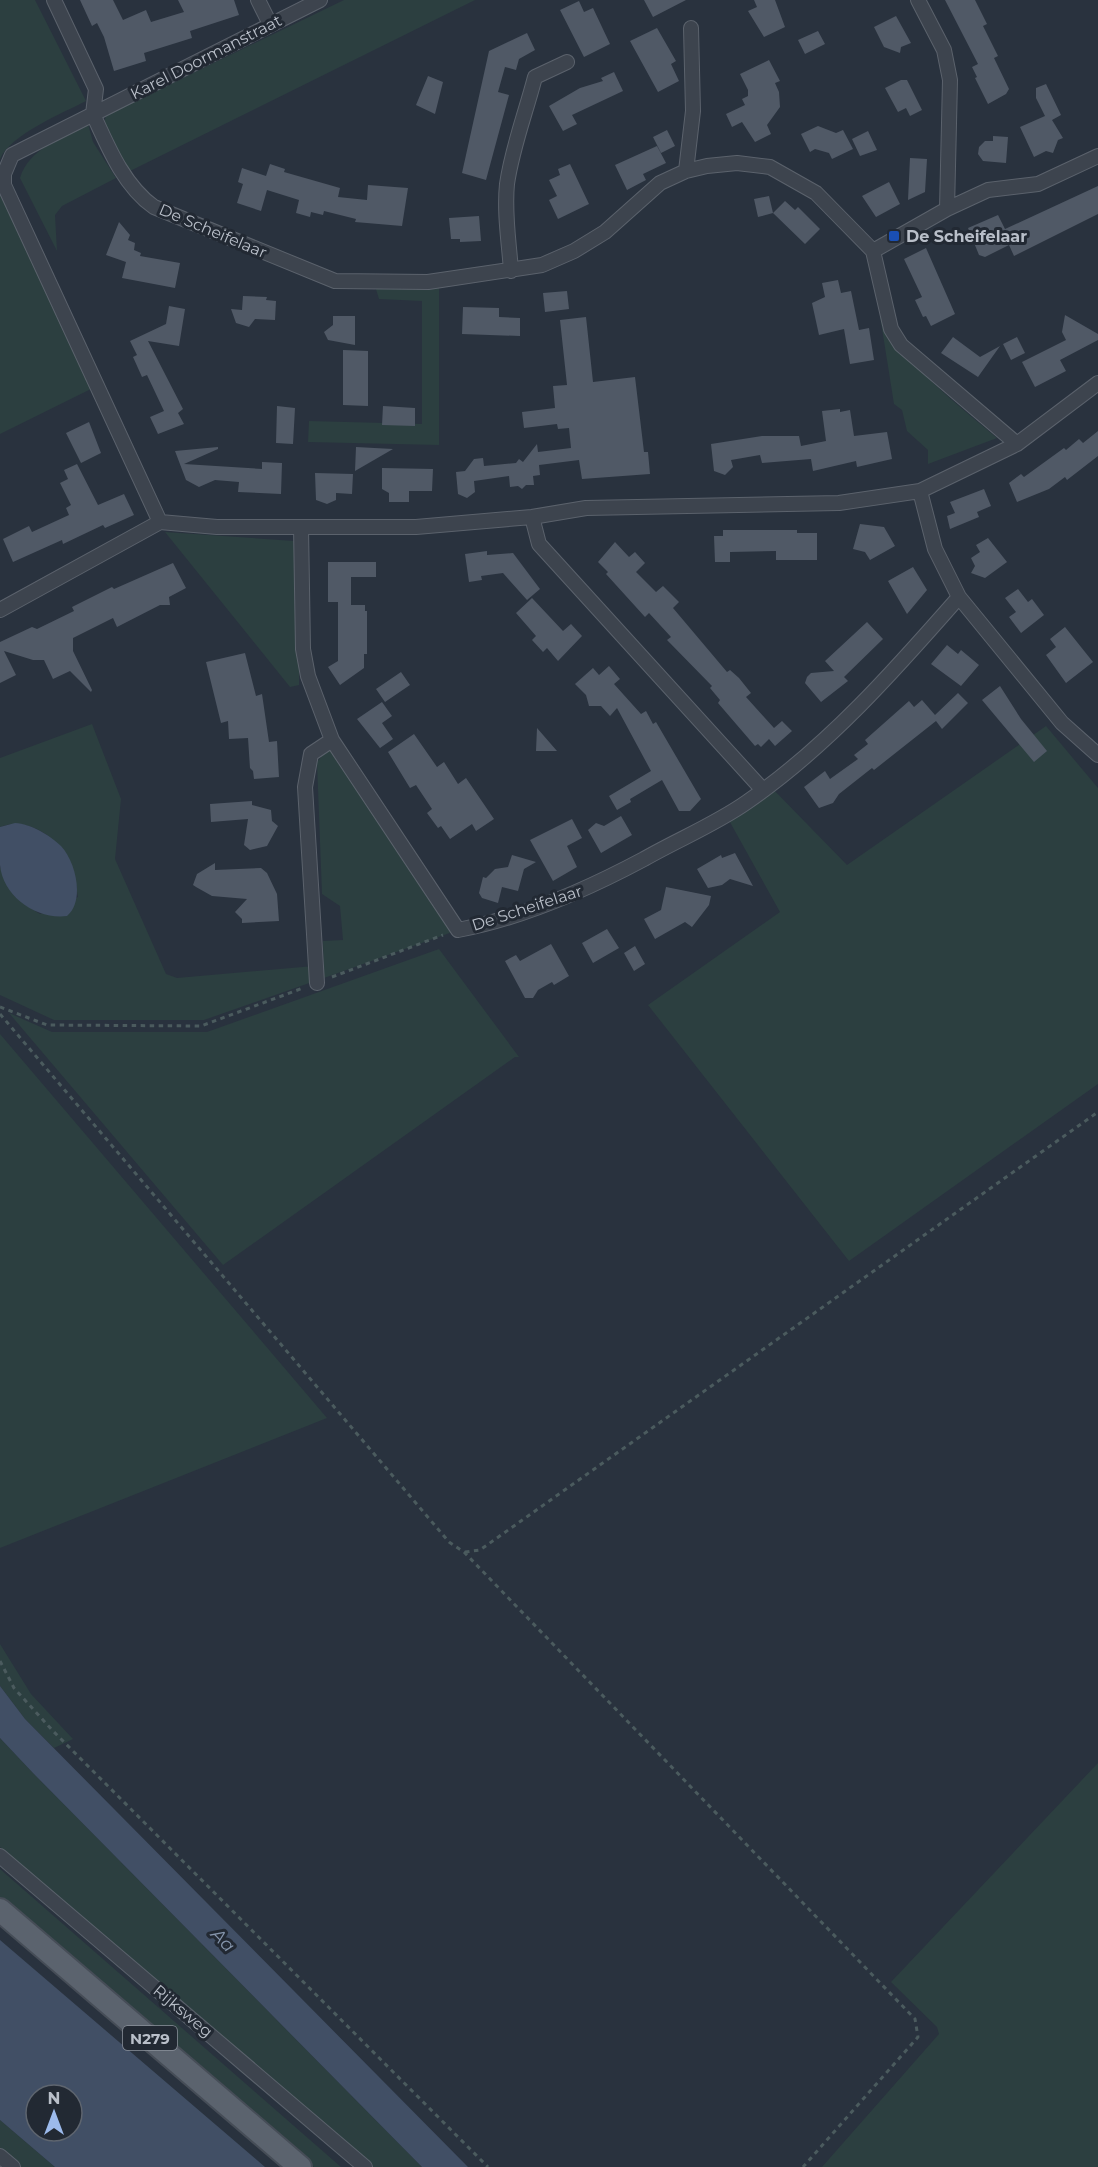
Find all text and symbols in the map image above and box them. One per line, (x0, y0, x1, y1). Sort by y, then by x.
street label: Karel Doormanstraat (127, 10, 285, 103)
street label: De Scheifelaar (156, 200, 270, 262)
place label: De Scheifelaar (906, 227, 1027, 246)
marker: De Scheifelaar (887, 229, 901, 243)
street label: De Scheifelaar (469, 881, 585, 935)
water label: Aa (206, 1923, 240, 1957)
street label: Rijksweg (149, 1981, 217, 2041)
road number: N279 (123, 2026, 177, 2050)
north arrow (24, 2083, 84, 2143)
text: N (48, 2089, 60, 2108)

